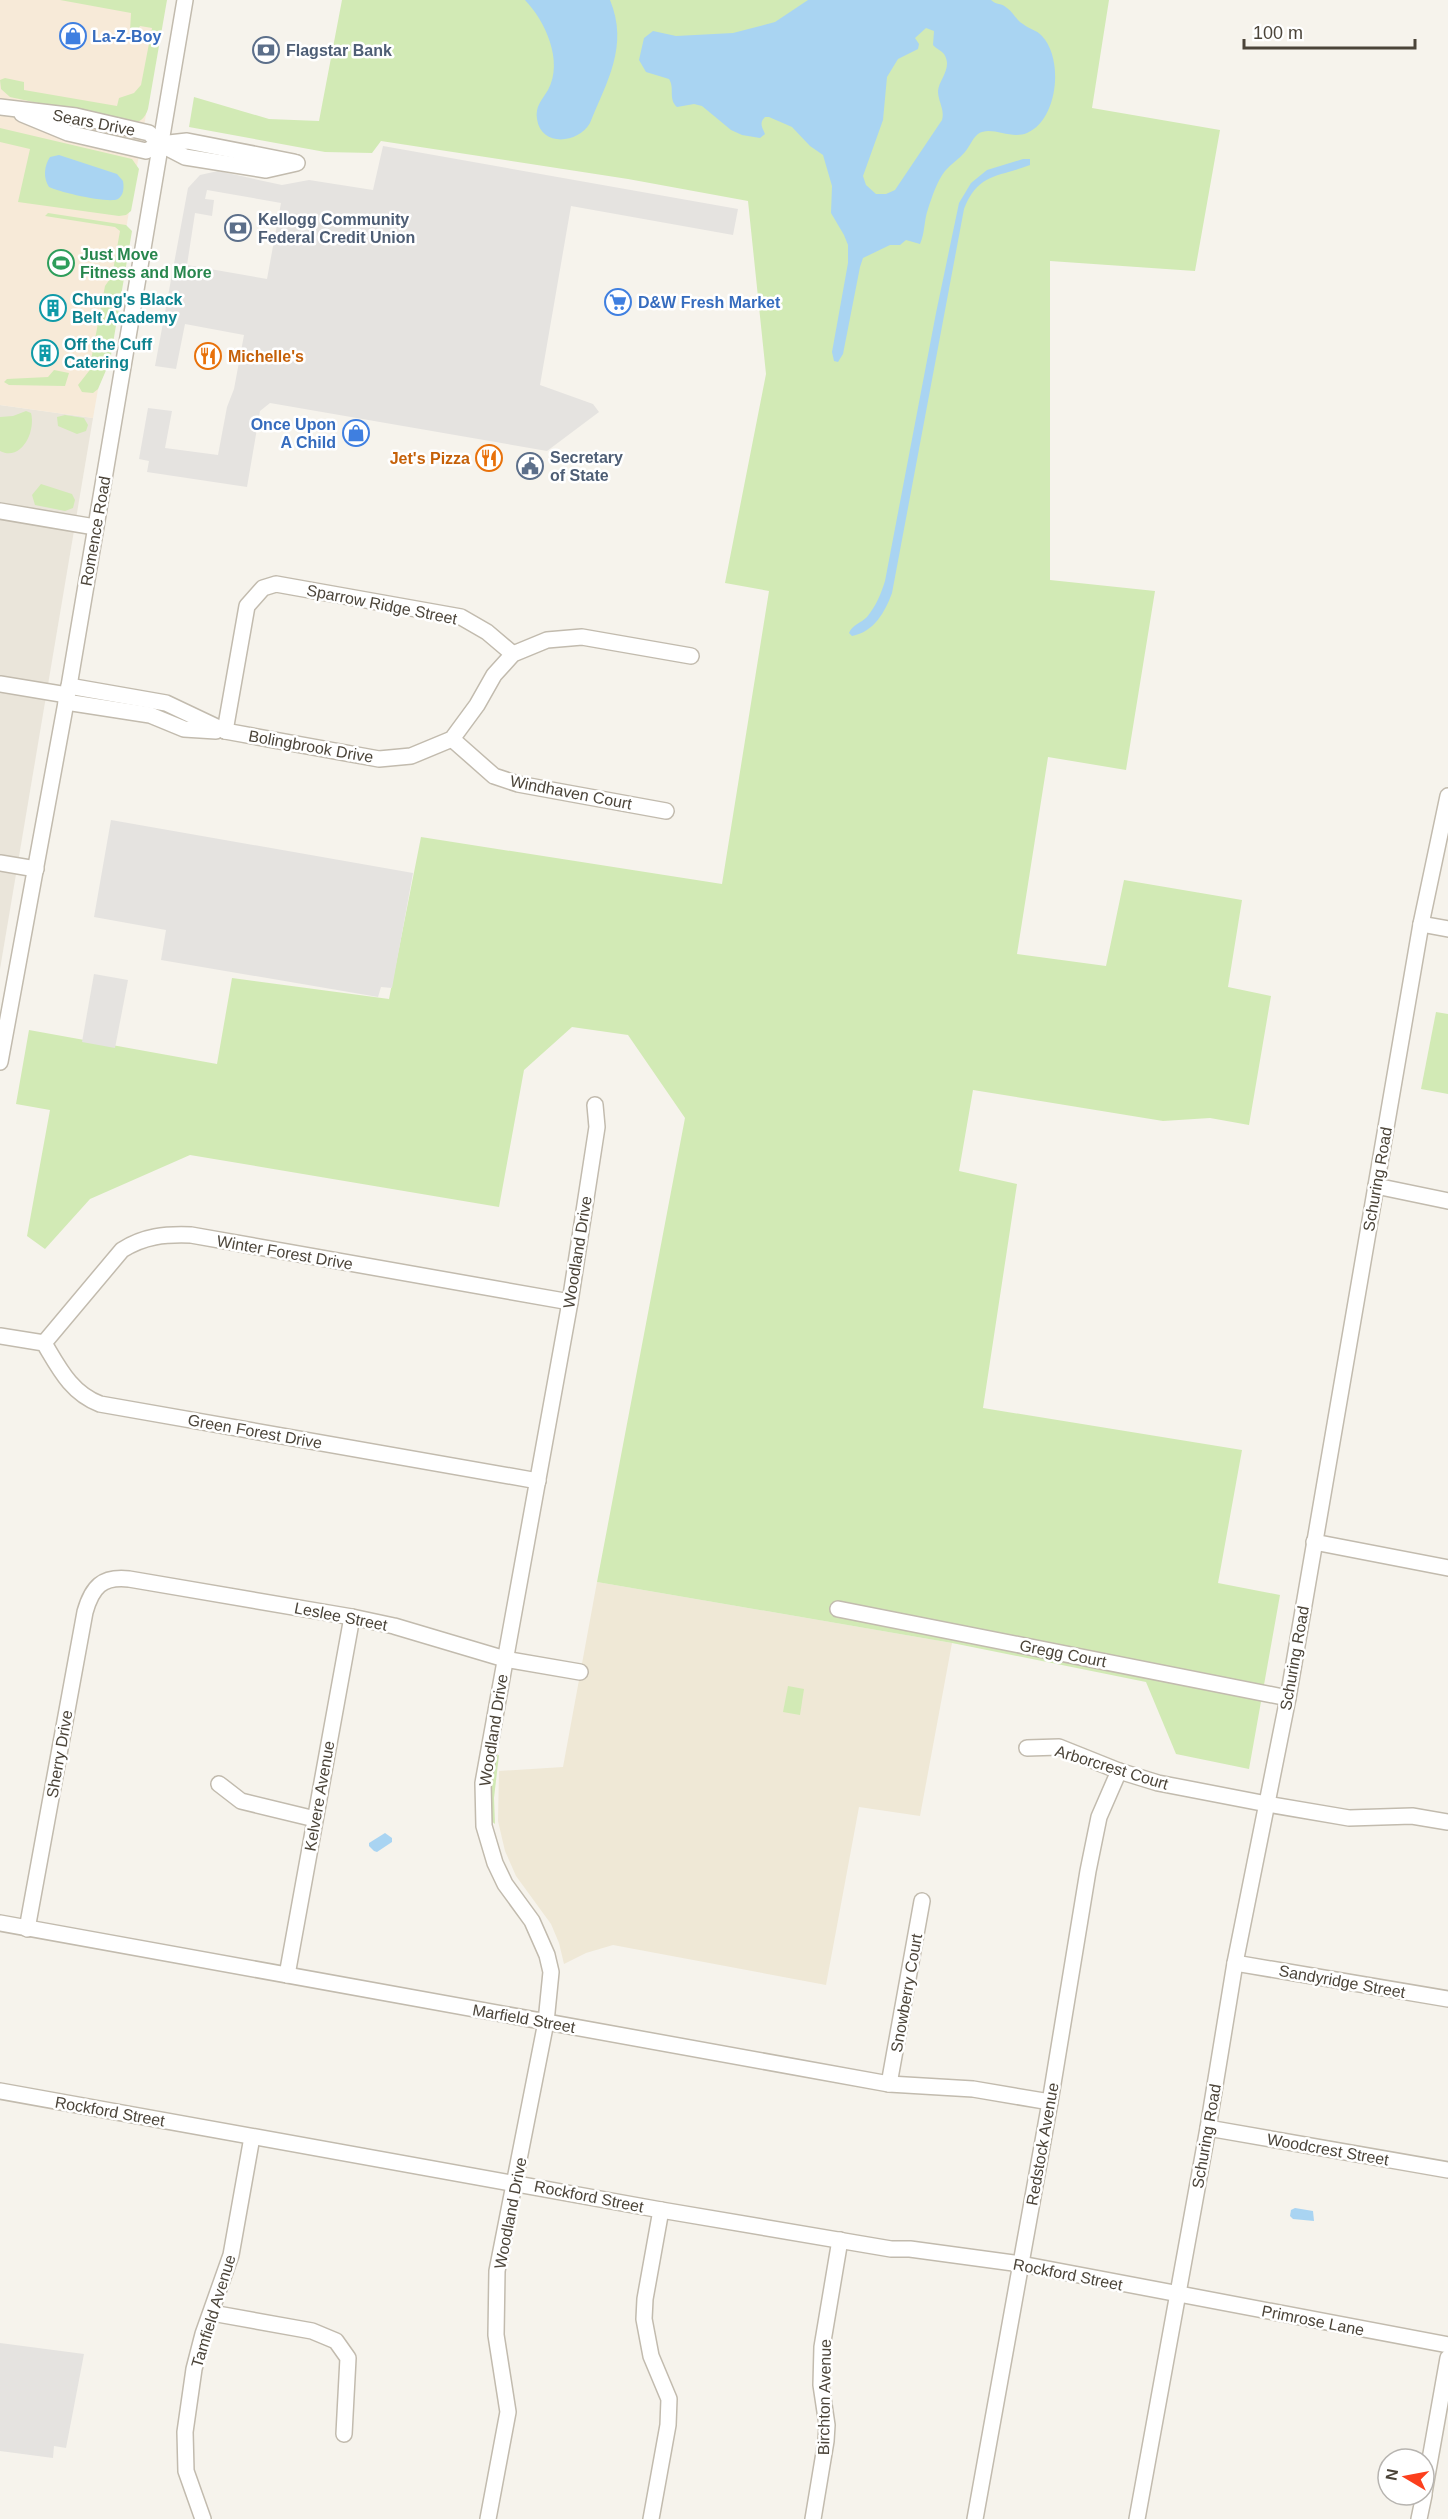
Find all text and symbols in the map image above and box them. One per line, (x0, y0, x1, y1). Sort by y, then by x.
scale bar (1244, 12, 1415, 50)
shop icon: La-Z-Boy (58, 21, 88, 51)
text: 100 m (1253, 23, 1303, 43)
place label: La-Z-Boy (92, 28, 161, 45)
bank icon: Flagstar Bank (251, 35, 281, 65)
place label: Flagstar Bank (286, 42, 392, 59)
street label: Sears Drive (51, 106, 137, 139)
place label: Kellogg Community Federal Credit Union (258, 211, 415, 246)
bank icon: Kellogg Community Federal Credit Union (223, 213, 253, 243)
place label: Just Move Fitness and More (80, 246, 212, 281)
sports icon: Just Move Fitness and More (46, 248, 76, 278)
supermarket icon: D&W Fresh Market (603, 287, 633, 317)
place label: Chung's Black Belt Academy (72, 291, 183, 326)
building icon: Chung's Black Belt Academy (38, 293, 68, 323)
place label: D&W Fresh Market (638, 294, 781, 311)
place label: Off the Cuff Catering (64, 336, 153, 371)
building icon: Off the Cuff Catering (30, 338, 60, 368)
restaurant icon: Michelle's (193, 341, 223, 371)
place label: Michelle's (228, 348, 304, 365)
place label: Once Upon A Child (251, 416, 336, 451)
shop icon: Once Upon A Child (341, 418, 371, 448)
restaurant icon: Jet's Pizza (474, 443, 504, 473)
place label: Secretary of State (550, 449, 623, 484)
place label: Jet's Pizza (390, 450, 470, 467)
public building icon: Secretary of State (515, 451, 545, 481)
street label: Romence Road (77, 475, 114, 587)
street label: Sparrow Ridge Street (305, 582, 459, 628)
street label: Bolingbrook Drive (247, 727, 375, 766)
street label: Windhaven Court (509, 772, 634, 813)
street label: Schuring Road (1360, 1125, 1395, 1233)
street label: Woodland Drive (560, 1195, 595, 1309)
street label: Winter Forest Drive (216, 1232, 354, 1273)
street label: Green Forest Drive (186, 1411, 323, 1452)
street label: Leslee Street (293, 1599, 389, 1634)
street label: Schuring Road (1277, 1604, 1312, 1712)
street label: Gregg Court (1018, 1637, 1108, 1670)
street label: Woodland Drive (476, 1673, 511, 1787)
street label: Sherry Drive (43, 1709, 76, 1799)
street label: Kelvere Avenue (301, 1739, 338, 1853)
street label: Arborcrest Court (1053, 1742, 1171, 1793)
street label: Snowberry Court (888, 1932, 925, 2054)
street label: Sandyridge Street (1277, 1962, 1407, 2001)
street label: Marfield Street (471, 2001, 577, 2036)
street label: Redstock Avenue (1023, 2081, 1062, 2207)
street label: Schuring Road (1189, 2082, 1224, 2190)
street label: Rockford Street (54, 2093, 167, 2130)
street label: Woodcrest Street (1266, 2130, 1391, 2169)
street label: Woodland Drive (491, 2156, 530, 2270)
street label: Rockford Street (533, 2178, 646, 2216)
street label: Tamfield Avenue (188, 2253, 239, 2370)
street label: Rockford Street (1012, 2256, 1125, 2294)
street label: Primrose Lane (1260, 2302, 1366, 2339)
street label: Birchton Avenue (815, 2339, 834, 2455)
north arrow (1376, 2447, 1436, 2507)
text: N (1382, 2467, 1401, 2482)

